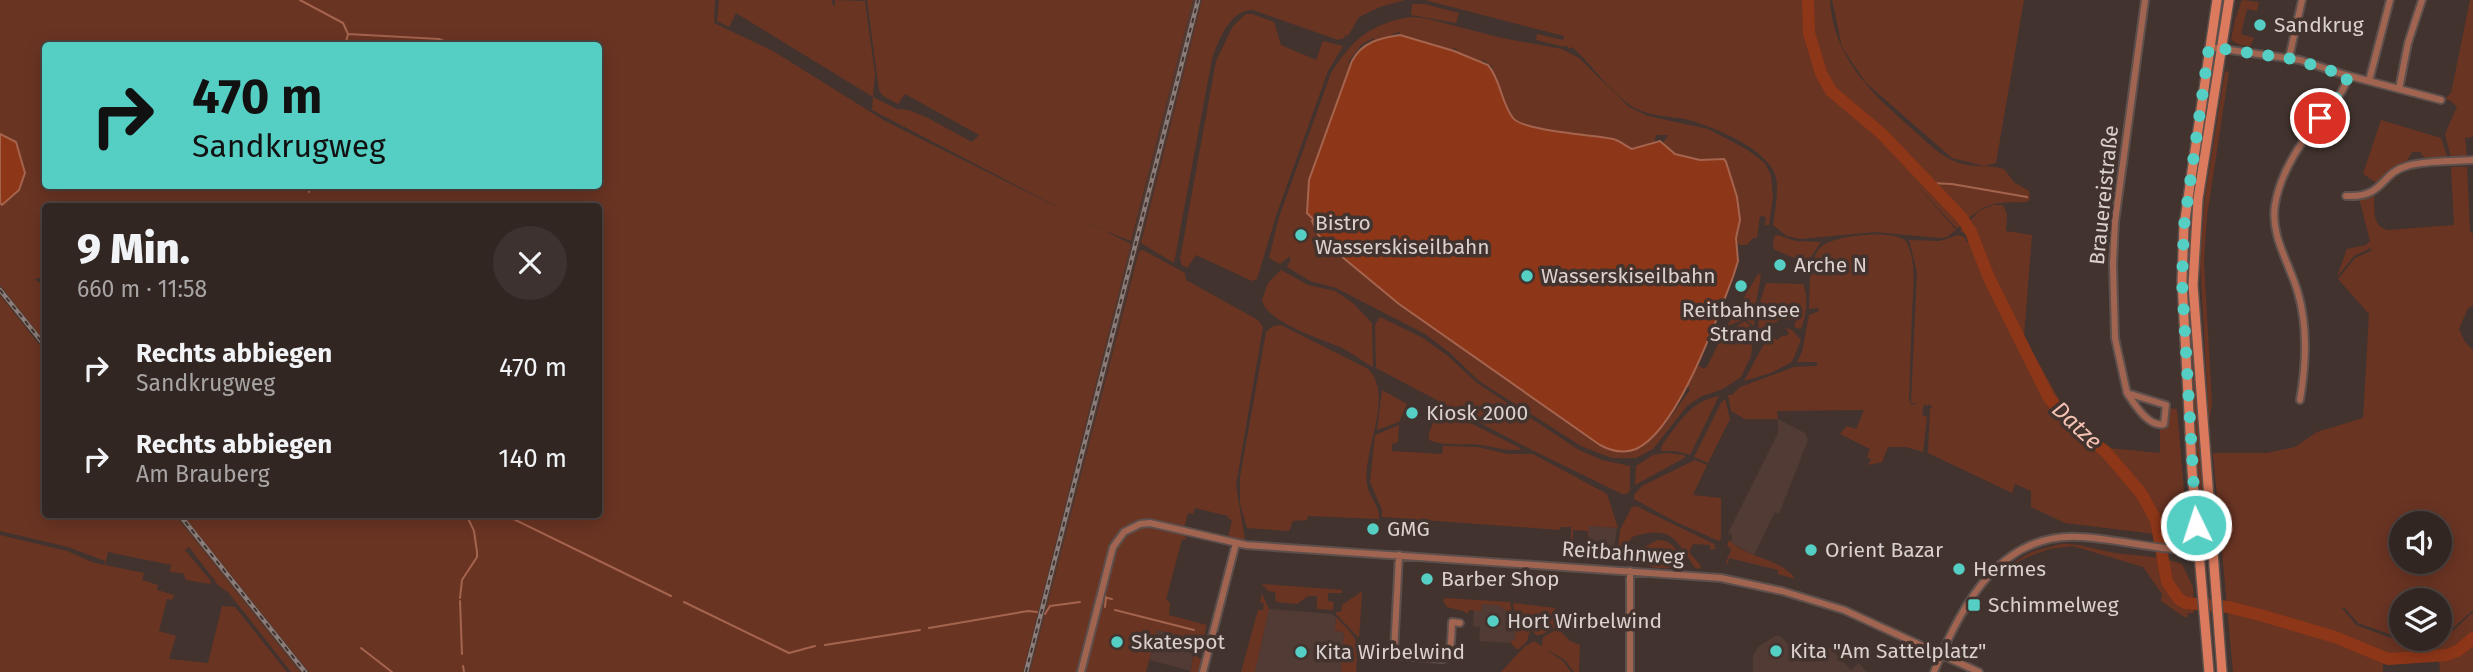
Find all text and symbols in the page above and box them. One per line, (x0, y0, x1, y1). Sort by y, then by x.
place label: Sandkrug (2274, 12, 2364, 38)
marker: Sandkrug (2252, 17, 2268, 33)
text: 470 m (192, 67, 322, 126)
icon: right (77, 70, 168, 161)
pin (2290, 88, 2350, 148)
icon: arrive (2301, 99, 2339, 137)
street label: Brauereistraße (2084, 124, 2124, 266)
text: Sandkrugweg (192, 127, 386, 165)
place label: Bistro Wasserskiseilbahn (1315, 210, 1490, 260)
text: 9 Min. (77, 224, 190, 274)
button: close (493, 226, 567, 300)
marker: Bistro Wasserskiseilbahn (1293, 227, 1309, 243)
place label: Arche N (1794, 252, 1867, 278)
marker: Arche N (1772, 257, 1788, 273)
place label: Wasserskiseilbahn (1541, 263, 1716, 289)
marker: Wasserskiseilbahn (1519, 268, 1535, 284)
text: 660 m · 11:58 (77, 275, 207, 303)
marker: Reitbahnsee Strand (1733, 278, 1749, 294)
place label: Reitbahnsee Strand (1682, 297, 1800, 347)
text: Rechts abbiegen (136, 338, 332, 369)
icon: right (77, 349, 115, 387)
text: 470 m (499, 352, 567, 383)
text: Sandkrugweg (136, 369, 275, 397)
water label: Datze (2046, 395, 2108, 455)
place label: Kiosk 2000 (1426, 400, 1528, 426)
marker: Kiosk 2000 (1404, 405, 1420, 421)
text: Rechts abbiegen (136, 429, 332, 460)
icon: right (77, 440, 115, 478)
text: 140 m (498, 443, 567, 474)
text: Am Brauberg (136, 460, 270, 488)
position arrow (2159, 488, 2233, 562)
map controls (2389, 511, 2452, 651)
button: sound (2389, 511, 2452, 574)
place label: GMG (1387, 516, 1430, 542)
marker: GMG (1365, 521, 1381, 537)
street label: Reitbahnweg (1561, 536, 1685, 570)
place label: Orient Bazar (1825, 537, 1943, 563)
marker: Orient Bazar (1803, 542, 1819, 558)
place label: Hermes (1973, 556, 2046, 582)
marker: Hermes (1951, 561, 1967, 577)
place label: Barber Shop (1441, 566, 1559, 592)
marker: Barber Shop (1419, 571, 1435, 587)
button: layers (2389, 588, 2452, 651)
place label: Schimmelweg (1988, 592, 2119, 618)
marker: Schimmelweg (1966, 597, 1982, 613)
place label: Hort Wirbelwind (1507, 608, 1662, 634)
marker: Hort Wirbelwind (1485, 613, 1501, 629)
place label: Skatespot (1131, 629, 1226, 655)
marker: Skatespot (1109, 634, 1125, 650)
place label: Kita "Am Sattelplatz" (1790, 638, 1986, 664)
place label: Kita Wirbelwind (1315, 639, 1465, 665)
marker: Kita "Am Sattelplatz" (1768, 643, 1784, 659)
marker: Kita Wirbelwind (1293, 644, 1309, 660)

